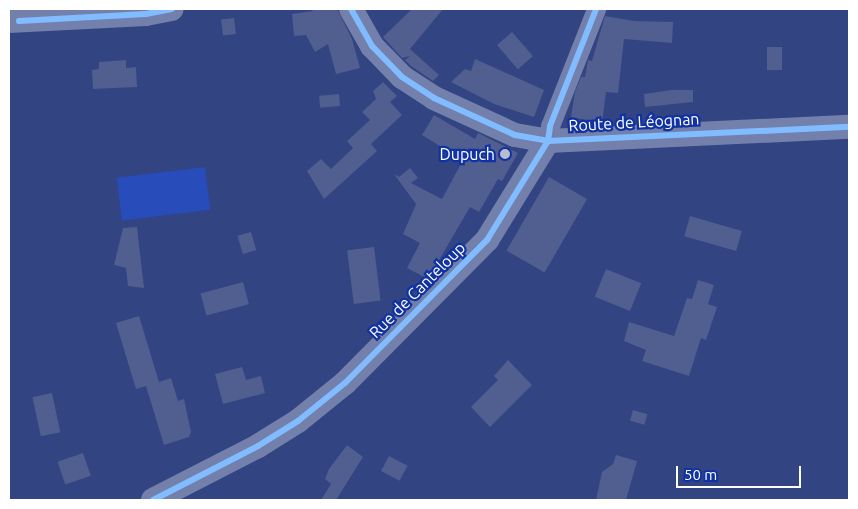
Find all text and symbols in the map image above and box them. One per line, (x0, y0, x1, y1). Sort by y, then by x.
street label: Route de Léognan (568, 109, 700, 135)
place label: Dupuch (439, 144, 495, 164)
marker: Dupuch (499, 148, 511, 160)
street label: Rue de Canteloup (365, 238, 469, 342)
scale bar (678, 456, 803, 488)
text: 50 m (684, 466, 717, 483)

